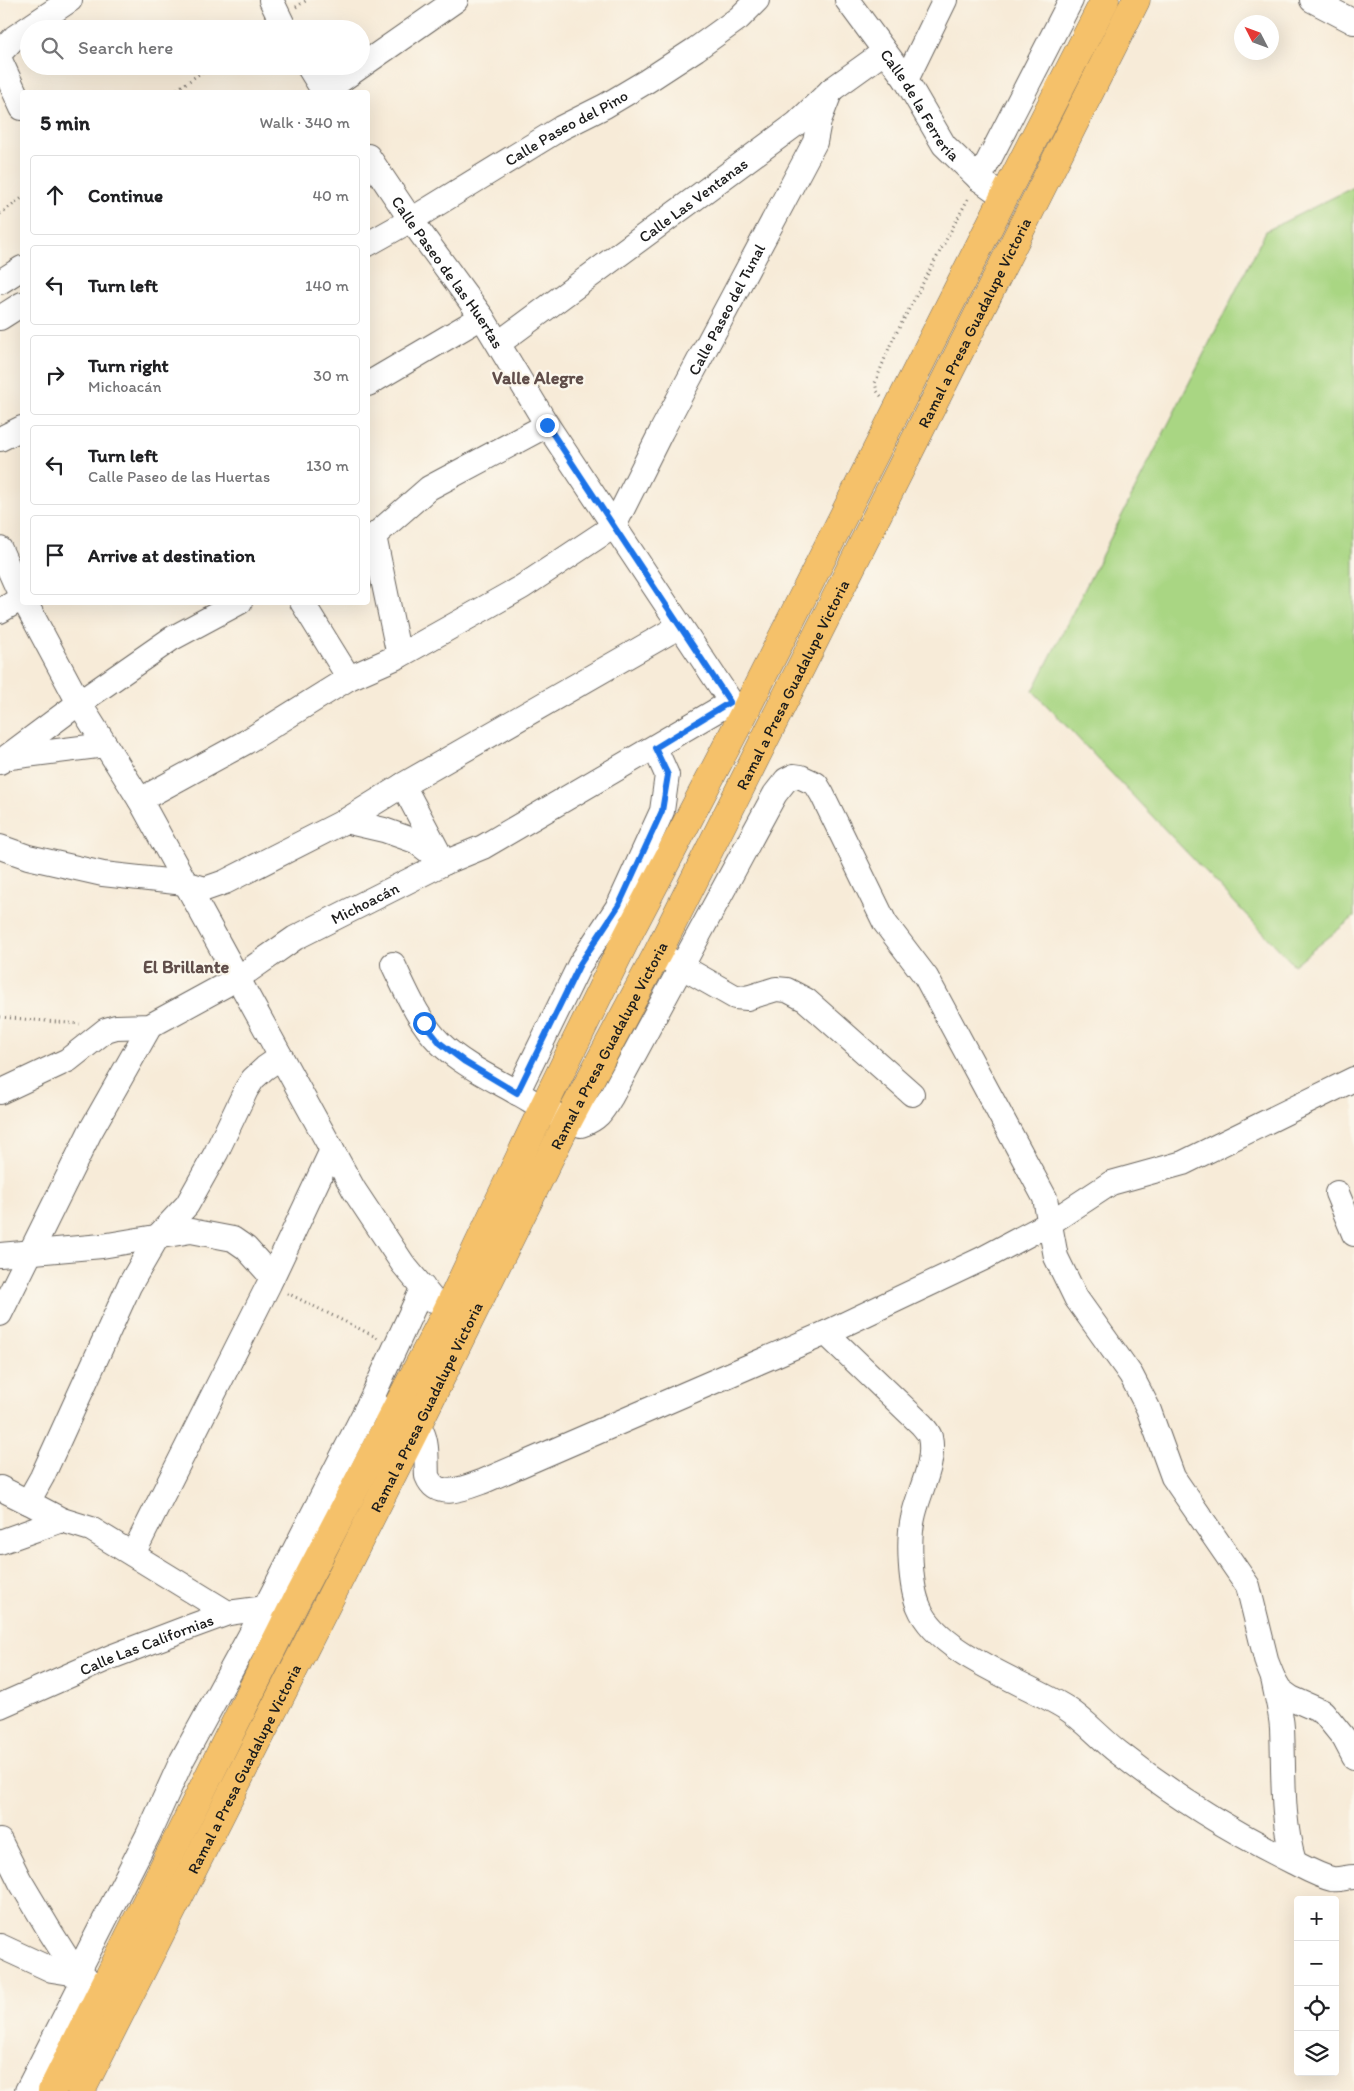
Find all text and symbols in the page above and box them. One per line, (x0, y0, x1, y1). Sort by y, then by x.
north arrow (1234, 15, 1279, 60)
search box (20, 20, 370, 75)
icon: search (38, 34, 66, 62)
text: Search here (78, 36, 173, 59)
street label: Calle de la Ferrería (877, 45, 964, 165)
street label: Calle Paseo del Pino (501, 85, 631, 170)
text: 5 min (40, 110, 90, 135)
text: Walk · 340 m (260, 113, 350, 132)
street label: Calle Las Ventanas (635, 154, 751, 246)
icon: ahead (41, 181, 69, 209)
text: Continue (88, 184, 163, 207)
text: 40 m (312, 186, 349, 205)
street label: Calle Paseo de las Huertas (388, 192, 508, 352)
street label: Ramal a Presa Guadalupe Victoria (913, 215, 1035, 431)
street label: Calle Paseo del Tunal (683, 240, 769, 378)
icon: left (41, 271, 69, 299)
text: Turn left (88, 274, 158, 297)
text: 140 m (305, 276, 349, 295)
text: Turn right (88, 354, 169, 377)
icon: right (41, 361, 69, 389)
text: 30 m (313, 366, 349, 385)
district label: Valle Alegre (492, 367, 584, 389)
text: Michoacán (88, 377, 162, 396)
route end (536, 414, 559, 437)
text: Turn left (88, 444, 158, 467)
icon: left (41, 451, 69, 479)
text: 130 m (306, 456, 349, 475)
text: Calle Paseo de las Huertas (88, 467, 270, 486)
icon: arrive (41, 541, 69, 569)
text: Arrive at destination (88, 544, 255, 567)
street label: Ramal a Presa Guadalupe Victoria (732, 576, 853, 793)
street label: Michoacán (328, 878, 402, 928)
street label: Ramal a Presa Guadalupe Victoria (546, 938, 671, 1153)
district label: El Brillante (143, 956, 229, 978)
route start (413, 1012, 436, 1035)
street label: Ramal a Presa Guadalupe Victoria (366, 1299, 486, 1515)
street label: Calle Las Californias (77, 1610, 216, 1679)
street label: Ramal a Presa Guadalupe Victoria (183, 1661, 305, 1877)
map controls (1294, 1896, 1339, 2076)
button: + (1294, 1896, 1339, 1941)
button: − (1294, 1941, 1339, 1986)
button: locate (1294, 1986, 1339, 2031)
button: layers (1294, 2031, 1339, 2076)

